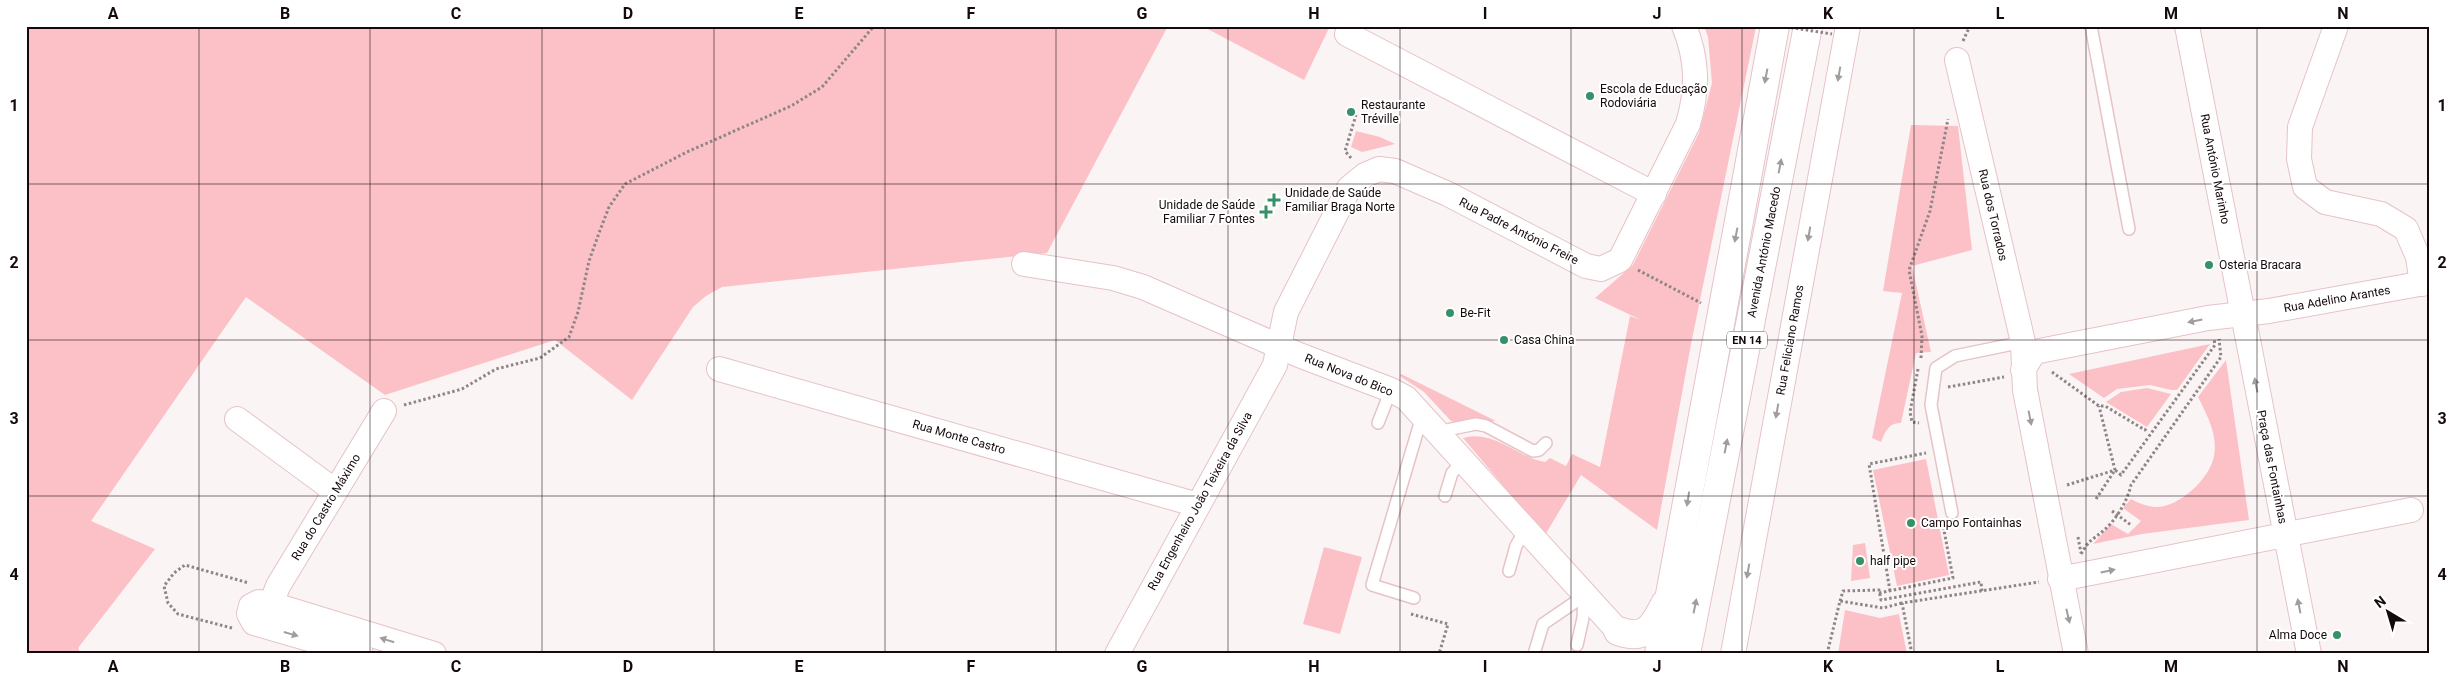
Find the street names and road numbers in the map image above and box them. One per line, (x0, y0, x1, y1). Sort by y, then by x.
street label: Rua António Marinho (2197, 113, 2233, 225)
street label: Rua dos Torrados (1976, 168, 2010, 262)
street label: Avenida António Macedo (1744, 185, 1784, 319)
street label: Rua Padre António Freire (1457, 195, 1581, 267)
street label: Rua Adelino Arantes (2283, 283, 2391, 315)
street label: Rua Feliciano Ramos (1773, 284, 1807, 396)
road number: EN 14 (1727, 332, 1767, 348)
street label: Rua Nova do Bico (1303, 351, 1395, 399)
street label: Rua Engenheiro João Teixeira da Silva (1145, 409, 1255, 593)
street label: Praça das Fontainhas (2254, 409, 2290, 525)
street label: Rua Monte Castro (911, 417, 1007, 457)
street label: Rua do Castro Máximo (289, 451, 363, 563)

